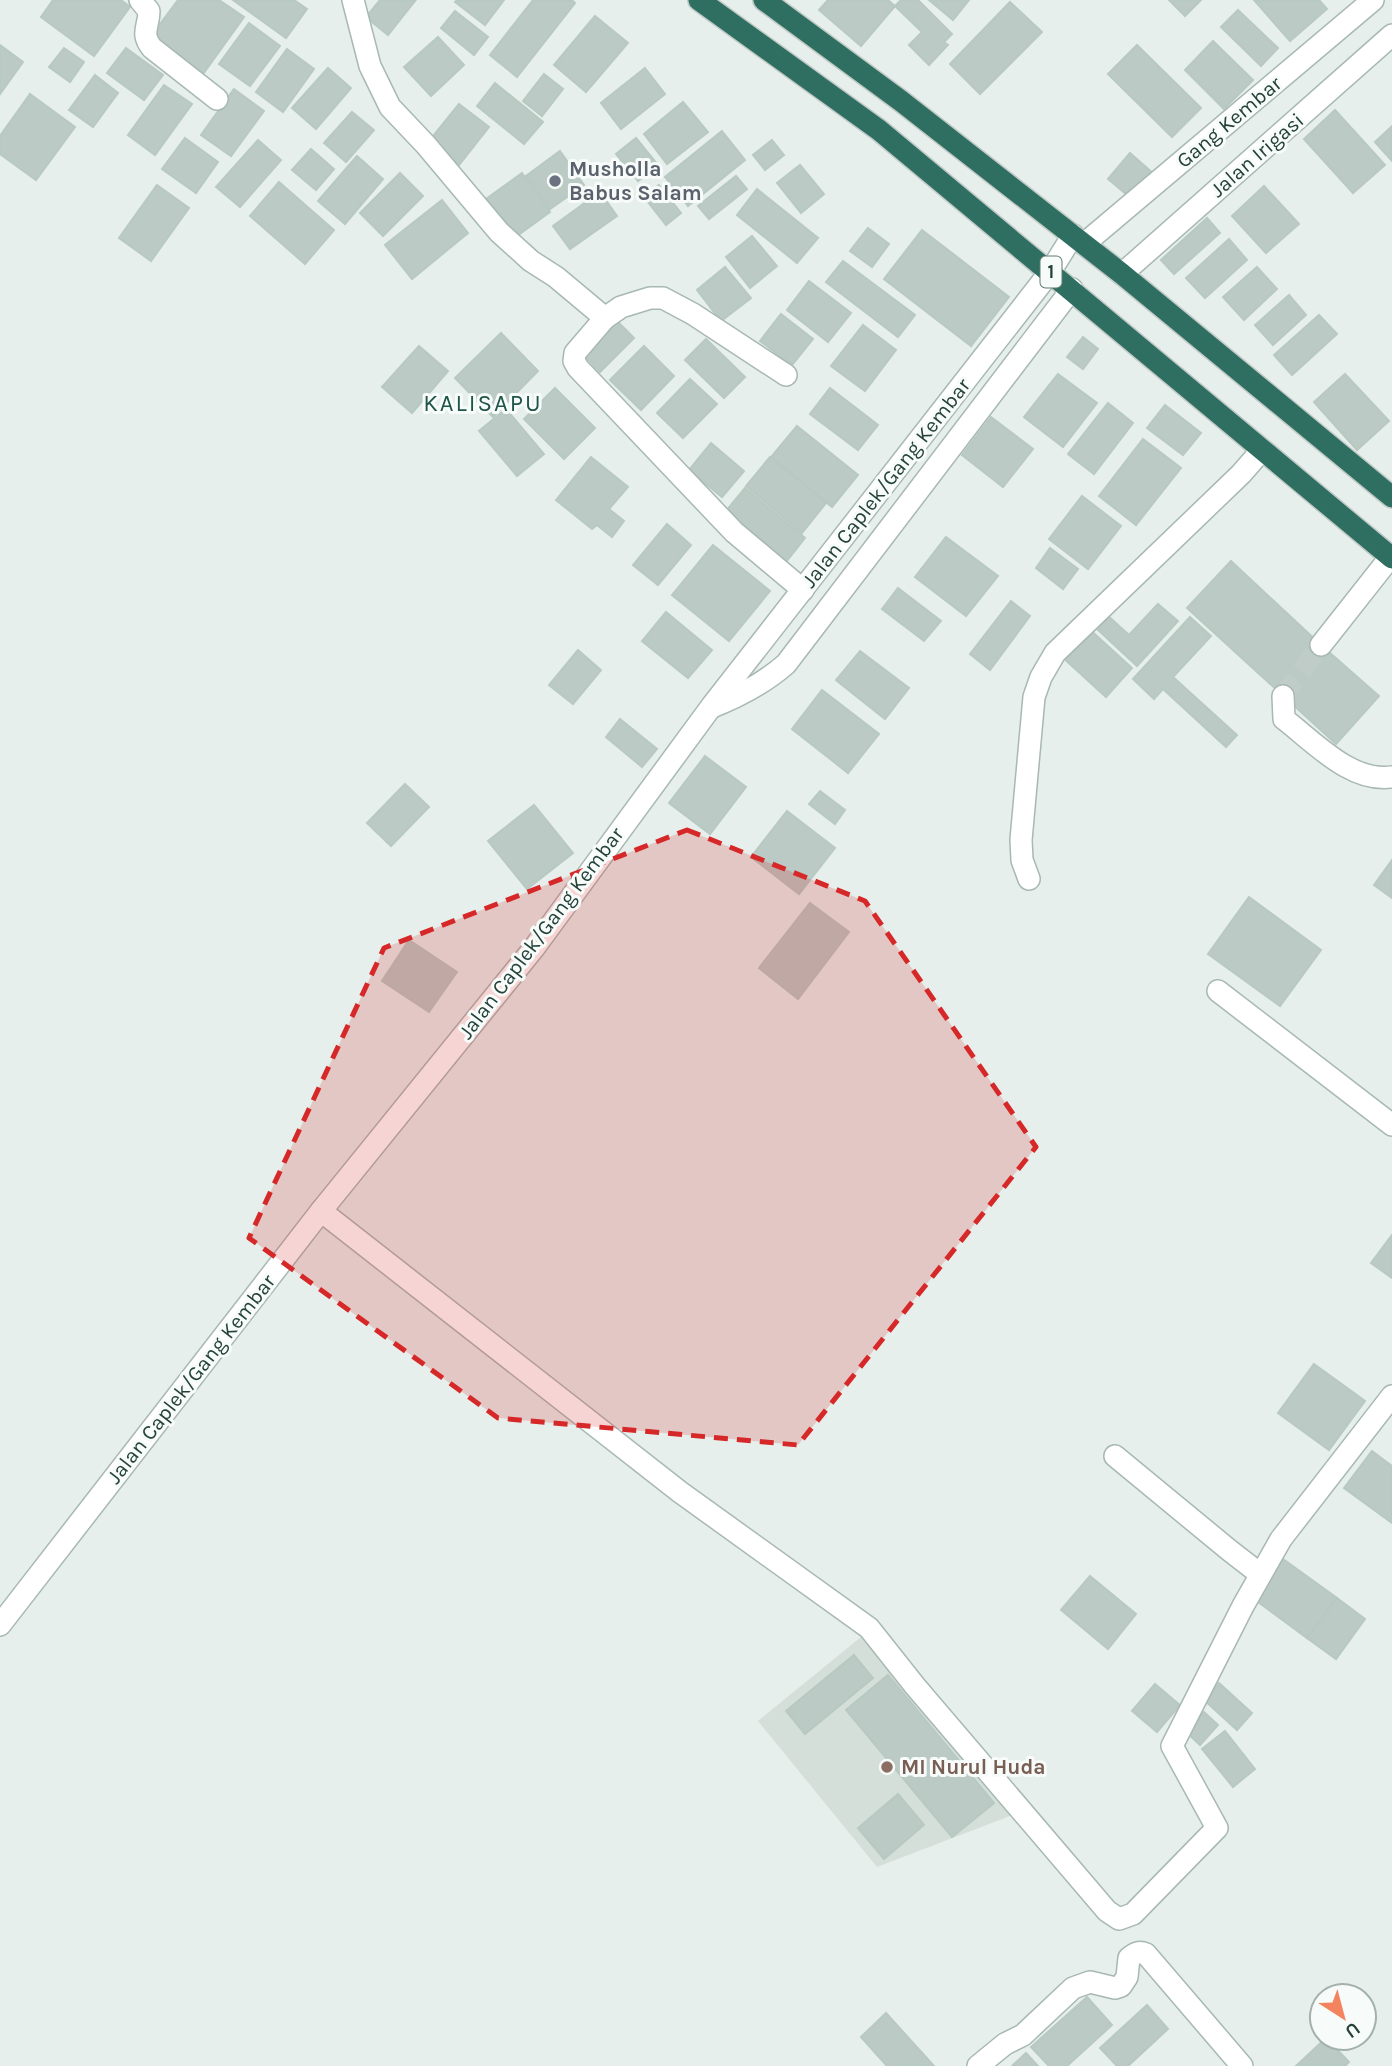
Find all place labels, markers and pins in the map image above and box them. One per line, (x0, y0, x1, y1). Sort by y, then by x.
place label: Musholla Babus Salam (569, 157, 702, 205)
marker: Musholla Babus Salam (547, 173, 563, 189)
place label: MI Nurul Huda (901, 1755, 1046, 1779)
marker: MI Nurul Huda (879, 1759, 895, 1775)

